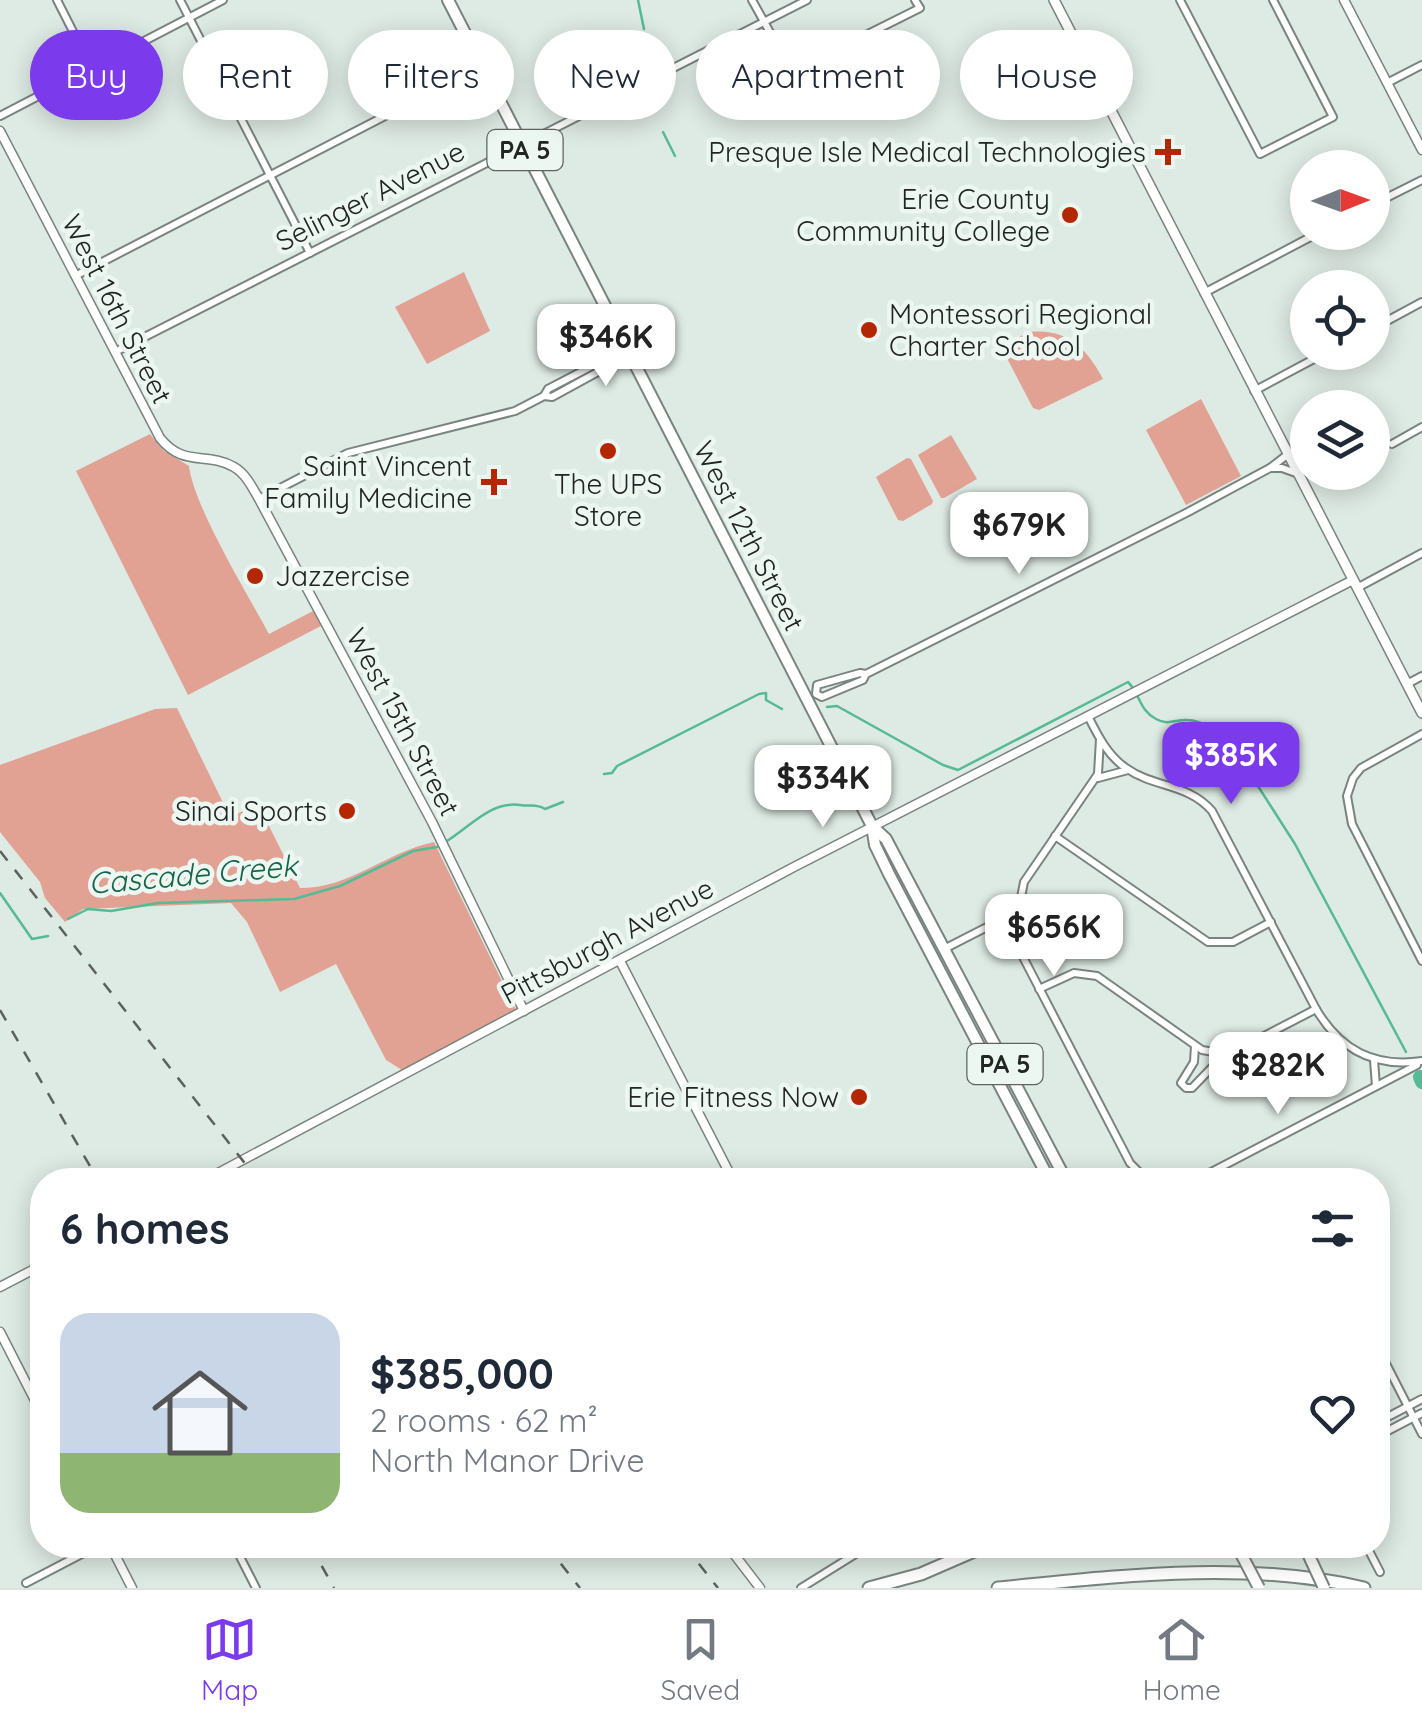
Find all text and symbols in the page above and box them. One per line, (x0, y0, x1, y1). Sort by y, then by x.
chip: Buy (30, 30, 163, 120)
chip: Rent (183, 30, 328, 120)
chip: Filters (348, 30, 514, 120)
chip: New (534, 30, 676, 120)
chip: Apartment (696, 30, 940, 120)
chip: House (960, 30, 1133, 120)
road number: PA 5 (488, 130, 562, 170)
street label: Selinger Avenue (270, 133, 470, 258)
place label: Presque Isle Medical Technologies (708, 134, 1146, 169)
marker: Presque Isle Medical Technologies (1155, 139, 1181, 165)
north arrow (1290, 150, 1390, 250)
map controls (1290, 150, 1390, 490)
place label: Erie County Community College (796, 181, 1050, 248)
marker: Erie County Community College (1059, 204, 1081, 226)
street label: West 16th Street (55, 208, 180, 409)
button: locate (1290, 270, 1390, 370)
place label: Montessori Regional Charter School (889, 296, 1152, 363)
pin: $346K (536, 304, 676, 389)
text: $346K (559, 316, 653, 356)
marker: Montessori Regional Charter School (858, 319, 880, 341)
button: layers (1290, 390, 1390, 490)
street label: West 12th Street (687, 435, 812, 636)
marker: The UPS Store (597, 440, 619, 462)
place label: Saint Vincent Family Medicine (264, 448, 472, 515)
place label: The UPS Store (554, 466, 662, 533)
marker: Saint Vincent Family Medicine (481, 469, 507, 495)
pin: $679K (949, 492, 1089, 577)
text: $679K (972, 504, 1066, 544)
place label: Jazzercise (275, 558, 410, 593)
marker: Jazzercise (244, 565, 266, 587)
street label: West 15th Street (339, 622, 468, 822)
pin: $385K (1161, 722, 1301, 807)
text: $385K (1184, 734, 1278, 774)
pin: $334K (753, 745, 893, 830)
text: $334K (776, 757, 870, 797)
place label: Sinai Sports (175, 793, 327, 828)
marker: Sinai Sports (336, 800, 358, 822)
water label: Cascade Creek (87, 846, 302, 902)
street label: Pittsburgh Avenue (495, 870, 719, 1011)
pin: $656K (984, 894, 1124, 979)
text: $656K (1007, 906, 1101, 946)
pin: $282K (1208, 1032, 1348, 1117)
road number: PA 5 (968, 1044, 1042, 1084)
text: $282K (1231, 1044, 1325, 1084)
place label: Erie Fitness Now (627, 1079, 839, 1114)
marker: Erie Fitness Now (848, 1086, 870, 1108)
icon: filters (1305, 1201, 1360, 1256)
text: 6 homes (60, 1202, 230, 1255)
text: $385,000 (370, 1347, 554, 1400)
icon: home (140, 1353, 260, 1473)
icon: heart (1305, 1386, 1360, 1441)
text: 2 rooms · 62 m² (370, 1400, 598, 1440)
text: North Manor Drive (370, 1440, 644, 1480)
tab: Map (201, 1612, 258, 1707)
tab: Saved (660, 1612, 740, 1707)
tab: Home (1142, 1612, 1221, 1707)

